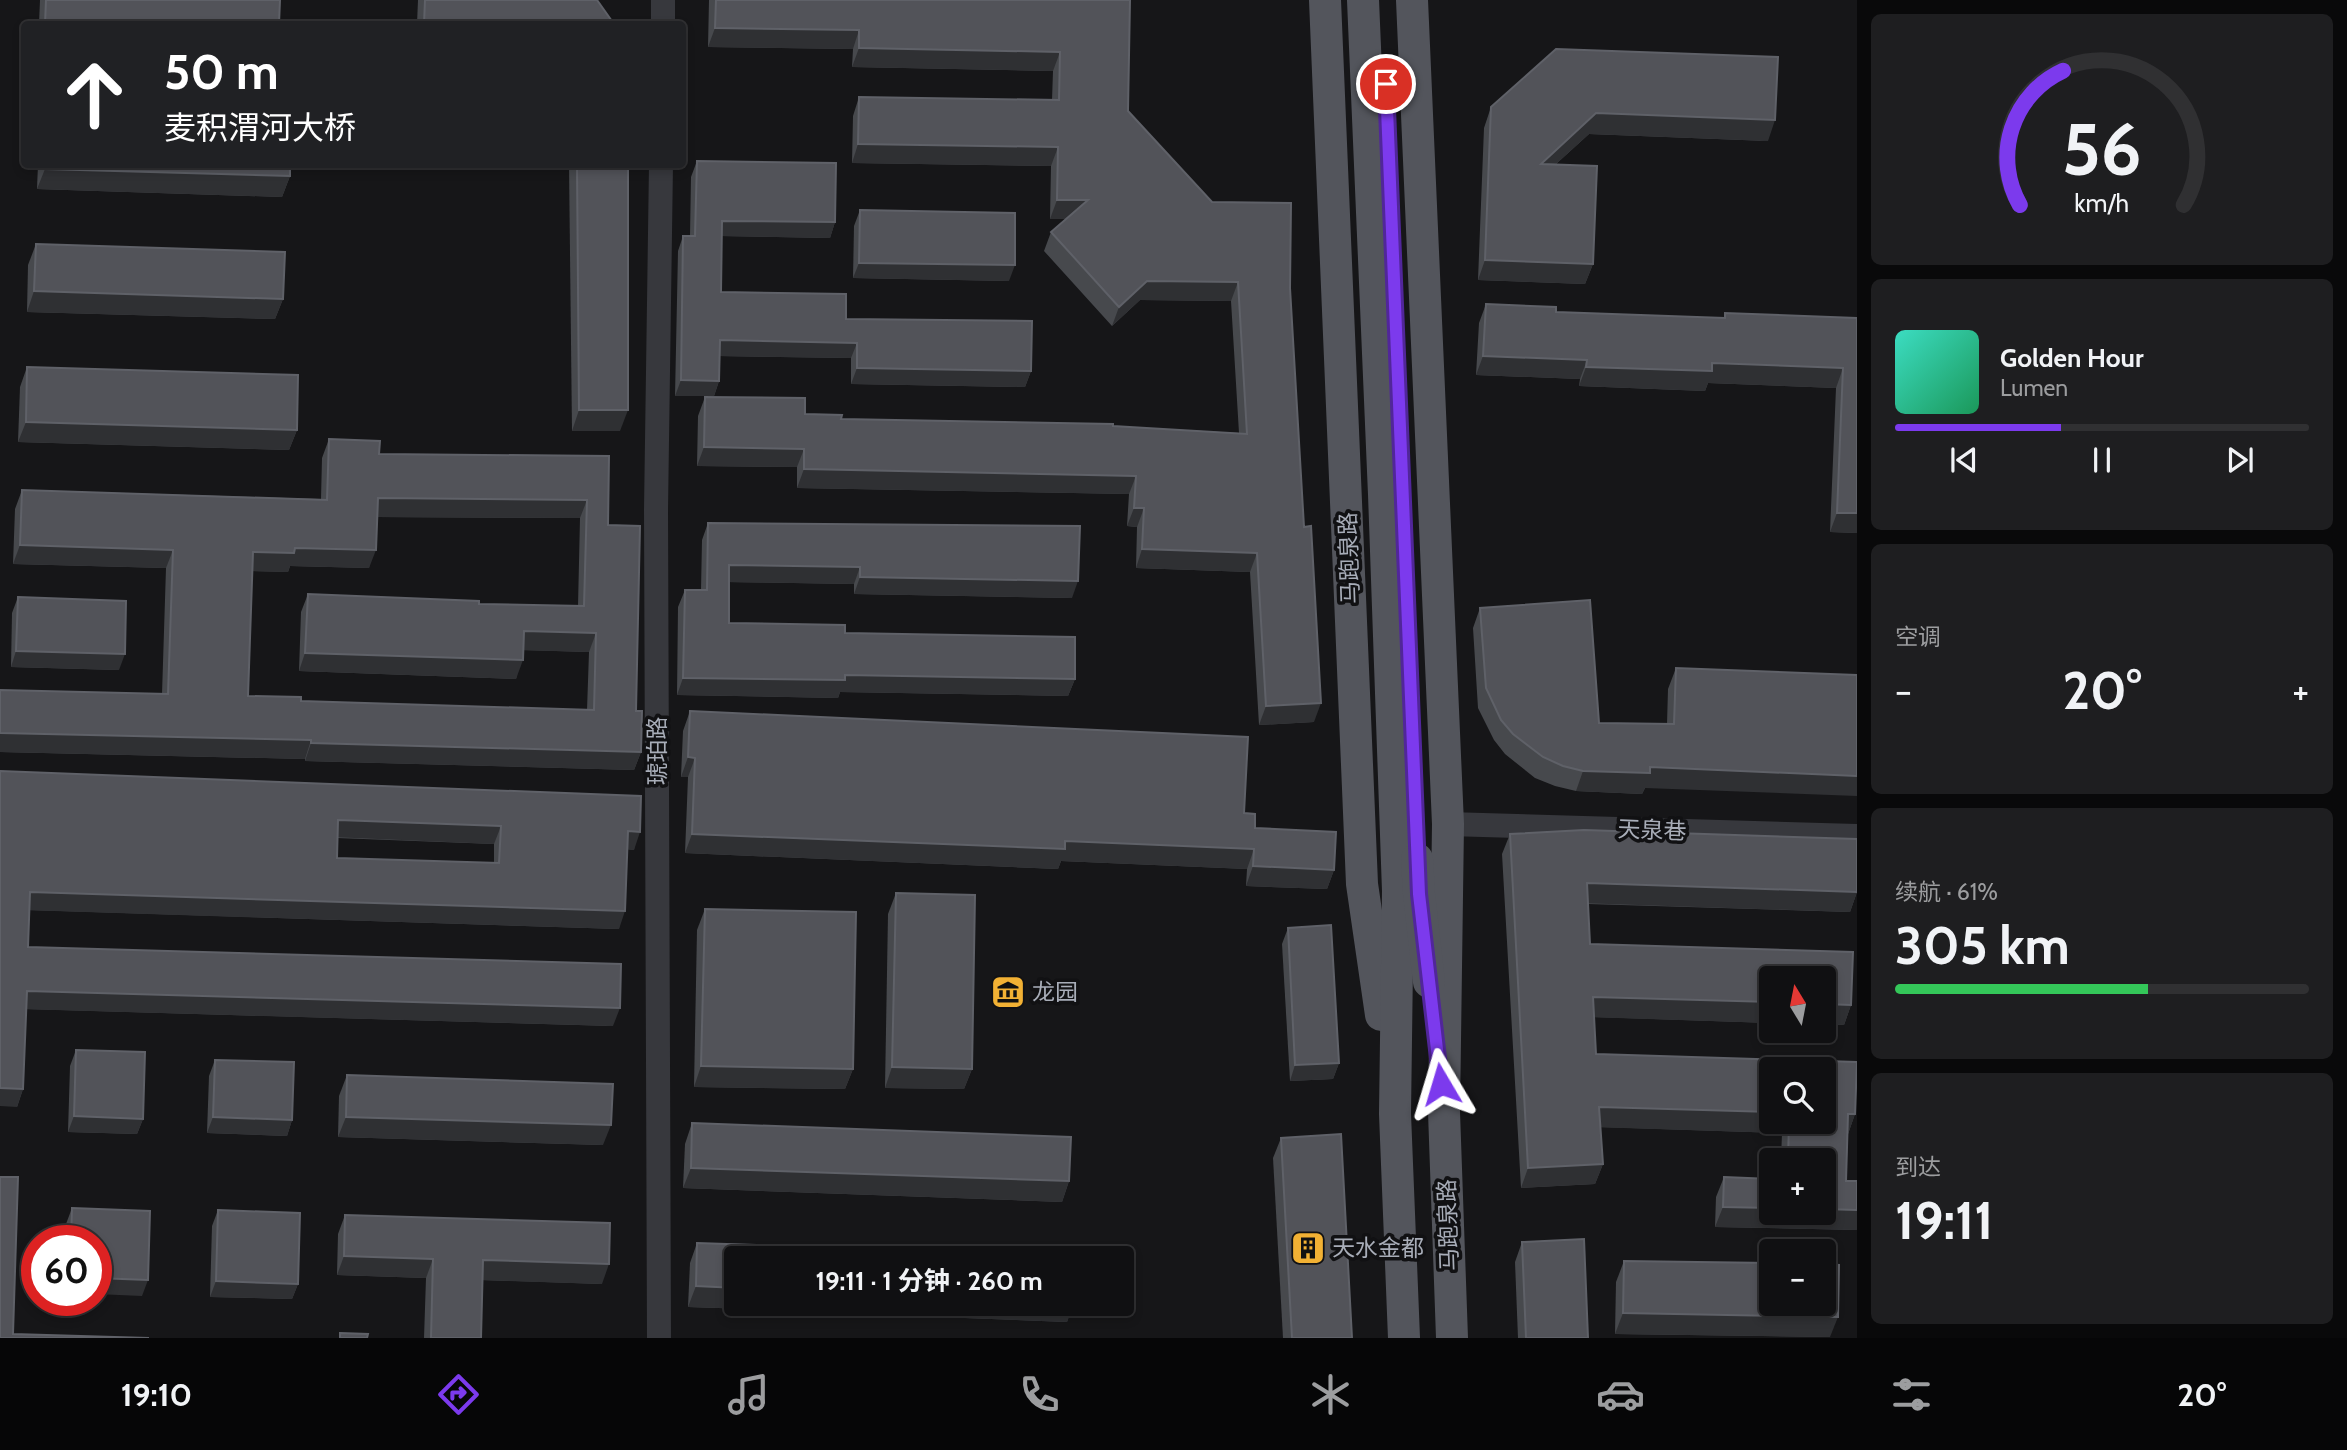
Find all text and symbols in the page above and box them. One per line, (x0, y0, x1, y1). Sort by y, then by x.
text: 50 m (164, 42, 279, 101)
icon: ahead (49, 49, 140, 140)
pin (1356, 54, 1416, 114)
icon: arrive (1367, 65, 1405, 103)
text: 56 (2062, 106, 2142, 194)
text: 麦积渭河大桥 (164, 108, 356, 147)
text: km/h (2075, 188, 2129, 218)
text: Golden Hour (2000, 342, 2143, 374)
text: Lumen (2000, 374, 2068, 402)
icon: previous (1945, 441, 1983, 479)
icon: pause (2083, 441, 2121, 479)
icon: next (2221, 441, 2259, 479)
street label: 马跑泉路 (1333, 512, 1365, 604)
text: 空调 (1895, 623, 1941, 651)
text: 20° (2062, 659, 2142, 722)
text: − (1895, 667, 1912, 714)
text: + (2292, 667, 2309, 714)
street label: 琥珀路 (643, 717, 671, 786)
street label: 天泉巷 (1617, 815, 1687, 845)
text: 续航 · 61% (1895, 878, 1998, 906)
text: 305 km (1895, 914, 2070, 977)
north arrow (1759, 966, 1836, 1043)
map controls (1759, 966, 1836, 1316)
museum icon: 龙园 (989, 973, 1027, 1011)
place label: 龙园 (1032, 978, 1078, 1006)
position arrow (1404, 1047, 1478, 1121)
button: search (1759, 1057, 1836, 1134)
button: + (1759, 1148, 1836, 1225)
text: 到达 (1895, 1153, 1941, 1181)
street label: 马跑泉路 (1432, 1179, 1464, 1271)
text: 19:11 (1895, 1189, 1993, 1252)
speed limit sign: 60 (21, 1225, 112, 1316)
building icon: 天水金都 (1289, 1229, 1327, 1267)
place label: 天水金都 (1332, 1234, 1424, 1262)
button: − (1759, 1239, 1836, 1316)
text: 19:11 · 1 分钟 · 260 m (815, 1265, 1043, 1297)
icon: directions (434, 1370, 483, 1419)
icon: music (724, 1370, 773, 1419)
icon: phone (1015, 1370, 1064, 1419)
icon: climate (1306, 1370, 1355, 1419)
icon: car (1596, 1370, 1645, 1419)
icon: filters (1887, 1370, 1936, 1419)
text: 19:10 (121, 1375, 192, 1414)
text: 20° (2177, 1375, 2226, 1414)

